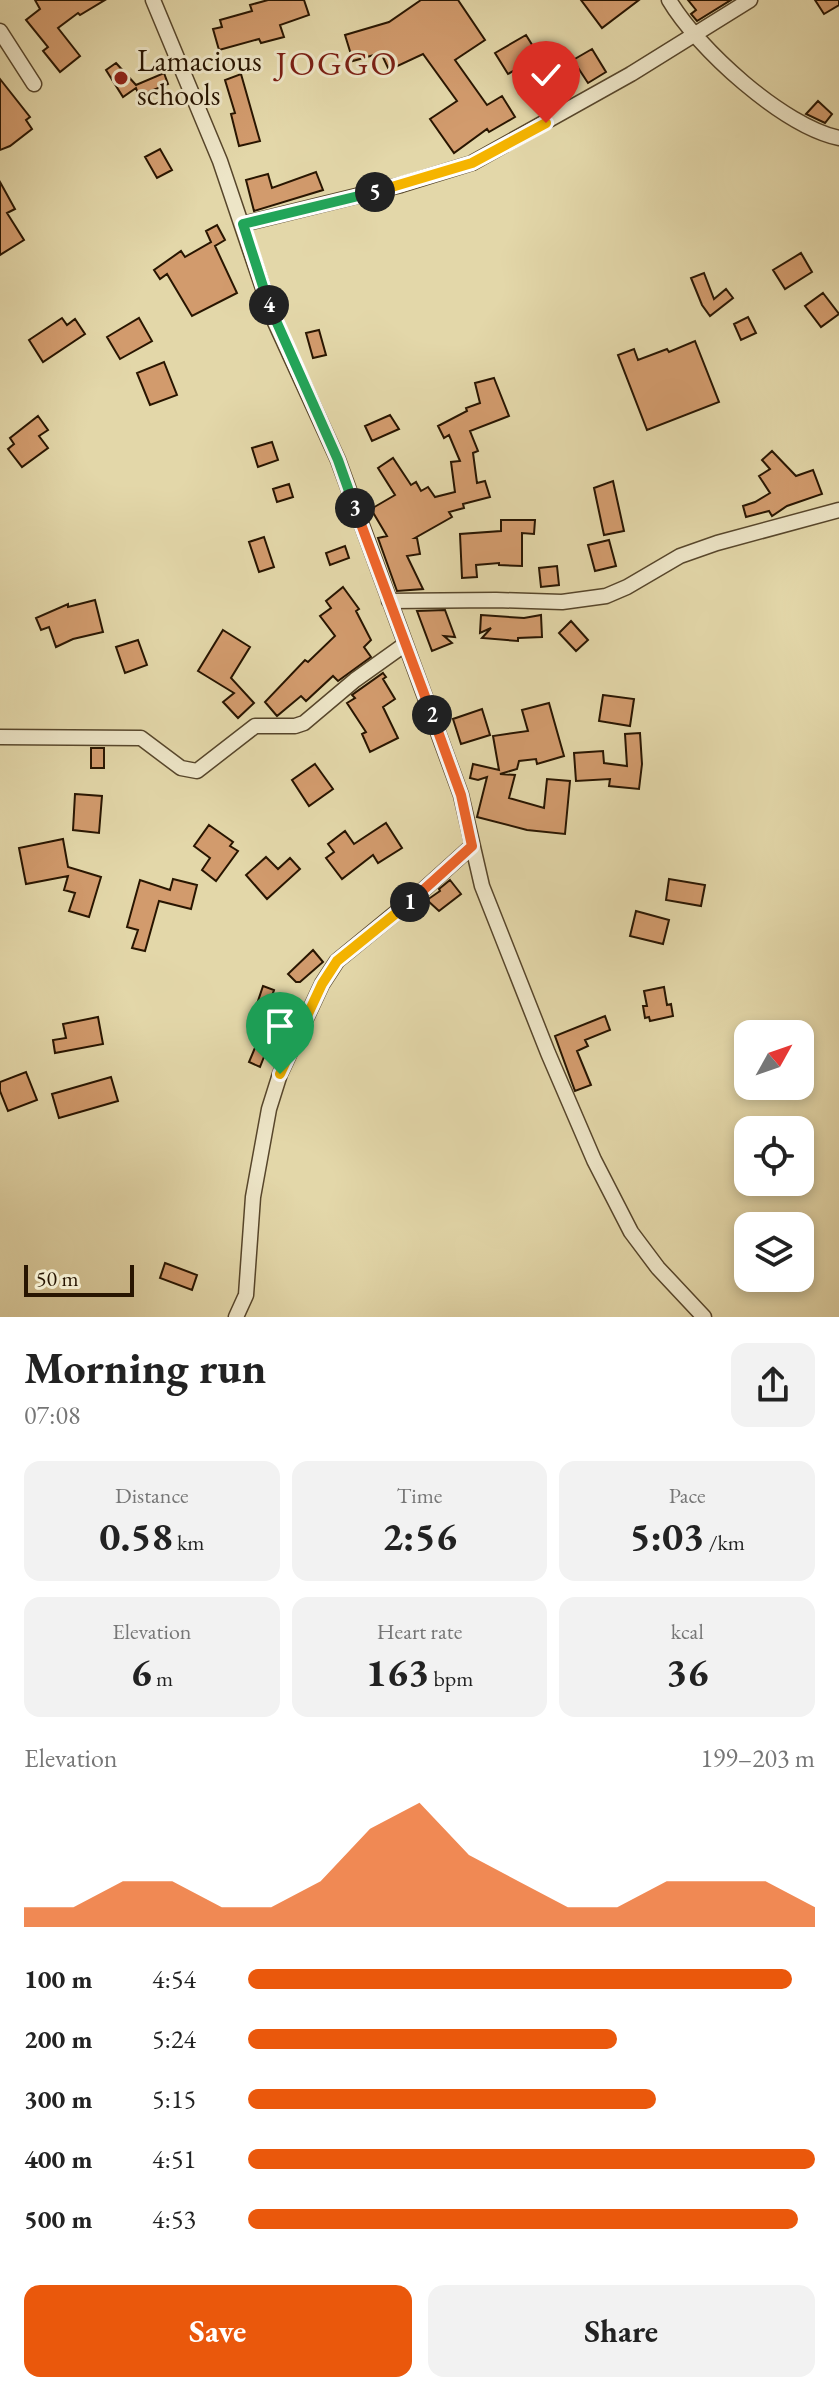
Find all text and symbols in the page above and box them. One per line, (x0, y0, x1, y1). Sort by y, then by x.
place label: Lamacious schools (137, 41, 262, 114)
district label: JOGGO (272, 41, 399, 85)
pin (512, 41, 580, 123)
icon: check (524, 53, 568, 97)
marker: Lamacious schools (112, 69, 130, 87)
pin: 5 (355, 172, 395, 212)
text: 5 (369, 177, 381, 206)
pin: 4 (249, 285, 289, 325)
text: 4 (263, 290, 275, 319)
pin: 3 (335, 488, 375, 528)
text: 3 (349, 493, 361, 522)
pin: 2 (412, 695, 452, 735)
text: 2 (426, 700, 438, 729)
pin: 1 (390, 882, 430, 922)
text: 1 (404, 887, 416, 916)
pin (246, 992, 314, 1074)
icon: arrive (258, 1004, 302, 1048)
north arrow (734, 1020, 814, 1100)
map controls (734, 1020, 814, 1292)
button: locate (734, 1116, 814, 1196)
button: layers (734, 1212, 814, 1292)
scale bar (24, 1261, 134, 1297)
text: 50 m (36, 1264, 79, 1293)
text: Morning run (24, 1339, 266, 1396)
button: share (731, 1343, 815, 1427)
text: 07:08 (24, 1398, 80, 1432)
text: Distance (115, 1481, 189, 1510)
text: Time (397, 1481, 442, 1510)
text: Pace (669, 1481, 706, 1510)
text: 0.58 (99, 1510, 173, 1562)
text: 2:56 (382, 1510, 457, 1562)
text: 5:03 (629, 1510, 704, 1562)
text: km (173, 1528, 204, 1557)
text: /km (704, 1528, 745, 1557)
text: Elevation (112, 1617, 191, 1646)
text: Heart rate (377, 1617, 462, 1646)
text: kcal (671, 1617, 704, 1646)
text: 6 (130, 1646, 152, 1698)
text: 163 (366, 1646, 429, 1698)
text: 36 (666, 1646, 708, 1698)
text: m (152, 1664, 173, 1693)
text: bpm (429, 1664, 473, 1693)
text: Elevation (24, 1741, 118, 1775)
text: 199–203 m (700, 1741, 815, 1775)
text: 100 m (24, 1962, 92, 1996)
text: 4:54 (152, 1962, 196, 1996)
text: 200 m (24, 2022, 92, 2056)
text: 5:24 (152, 2022, 196, 2056)
text: 300 m (24, 2082, 92, 2116)
text: 5:15 (152, 2082, 196, 2116)
text: 400 m (24, 2142, 92, 2176)
text: 4:51 (152, 2142, 196, 2176)
text: 500 m (24, 2202, 92, 2236)
text: 4:53 (152, 2202, 196, 2236)
button: Save (24, 2285, 412, 2377)
button: Share (428, 2285, 815, 2377)

